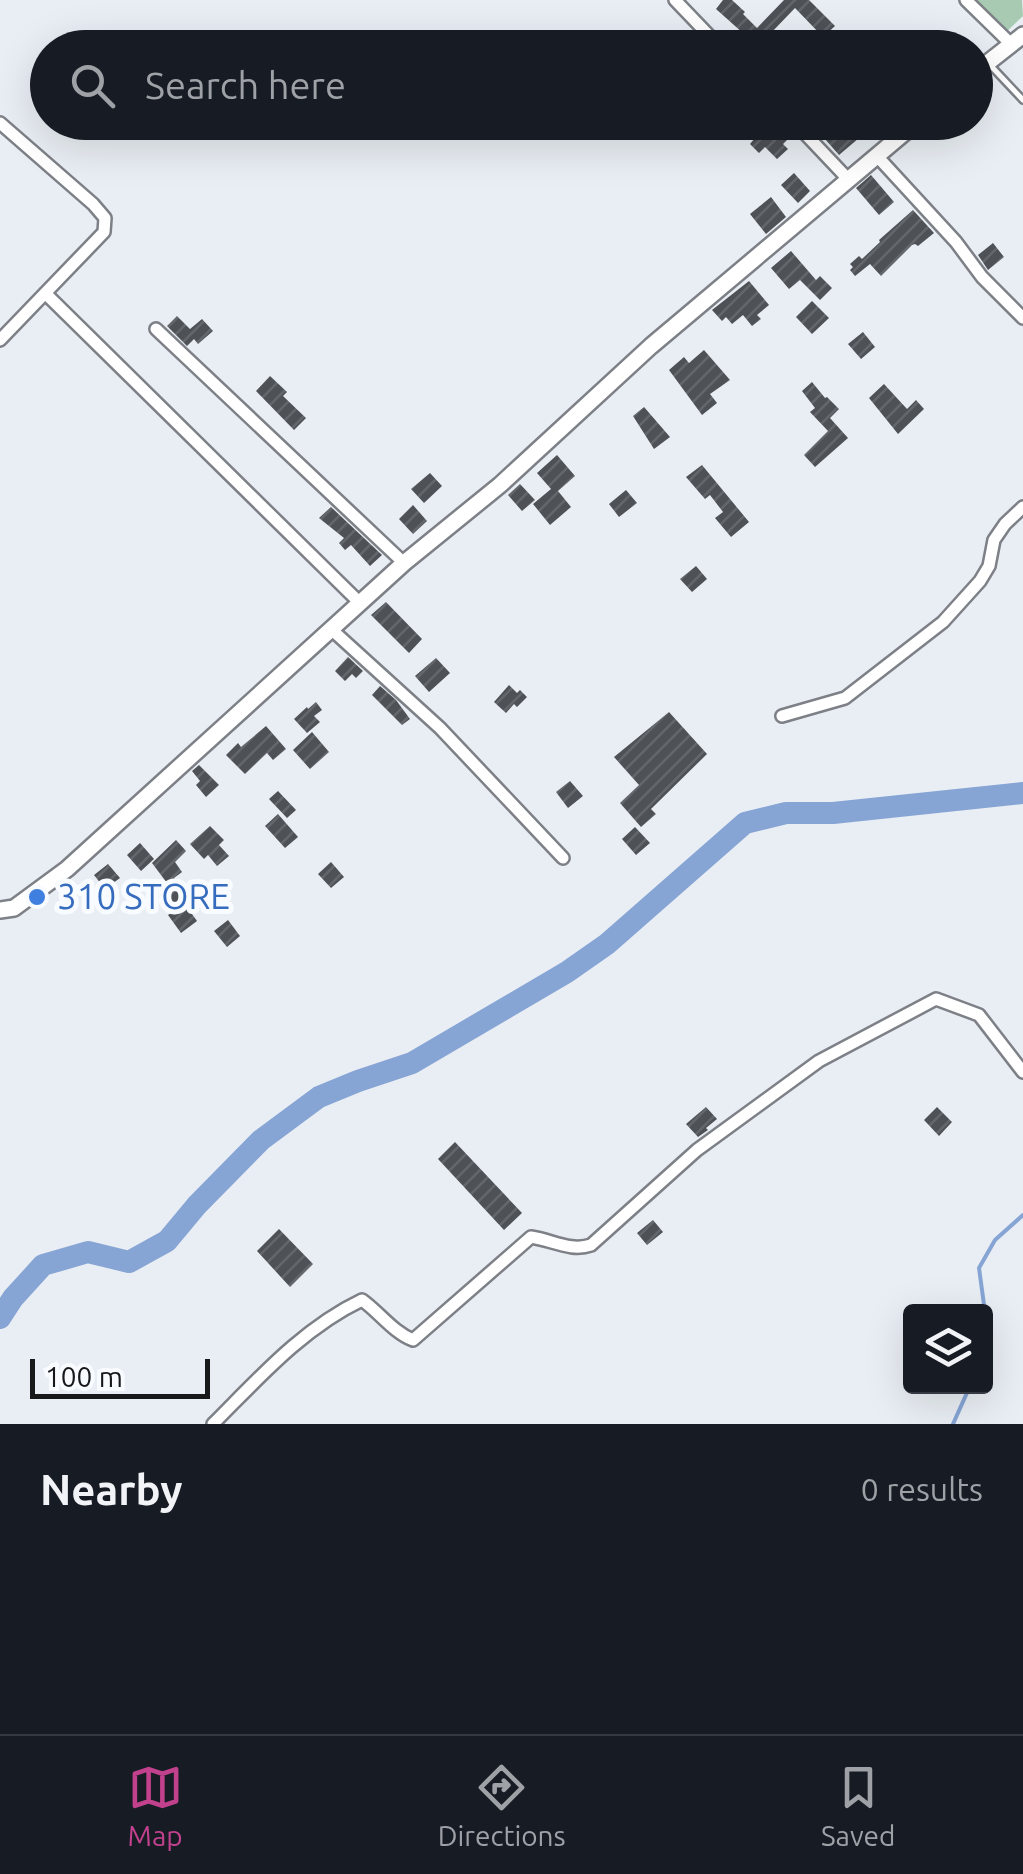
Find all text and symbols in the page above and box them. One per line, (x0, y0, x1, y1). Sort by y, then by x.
search box (30, 30, 993, 140)
icon: search (65, 58, 120, 113)
text: Search here (145, 64, 346, 106)
place label: 310 STORE (57, 876, 230, 916)
marker: 310 STORE (26, 886, 48, 908)
map controls (903, 1304, 993, 1394)
button: layers (903, 1304, 993, 1394)
scale bar (30, 1354, 210, 1398)
text: 100 m (45, 1361, 123, 1392)
text: Nearby (40, 1466, 183, 1513)
text: 0 results (861, 1471, 983, 1507)
tab: Map (128, 1760, 183, 1851)
tab: Directions (438, 1760, 566, 1851)
tab: Saved (821, 1760, 895, 1851)

